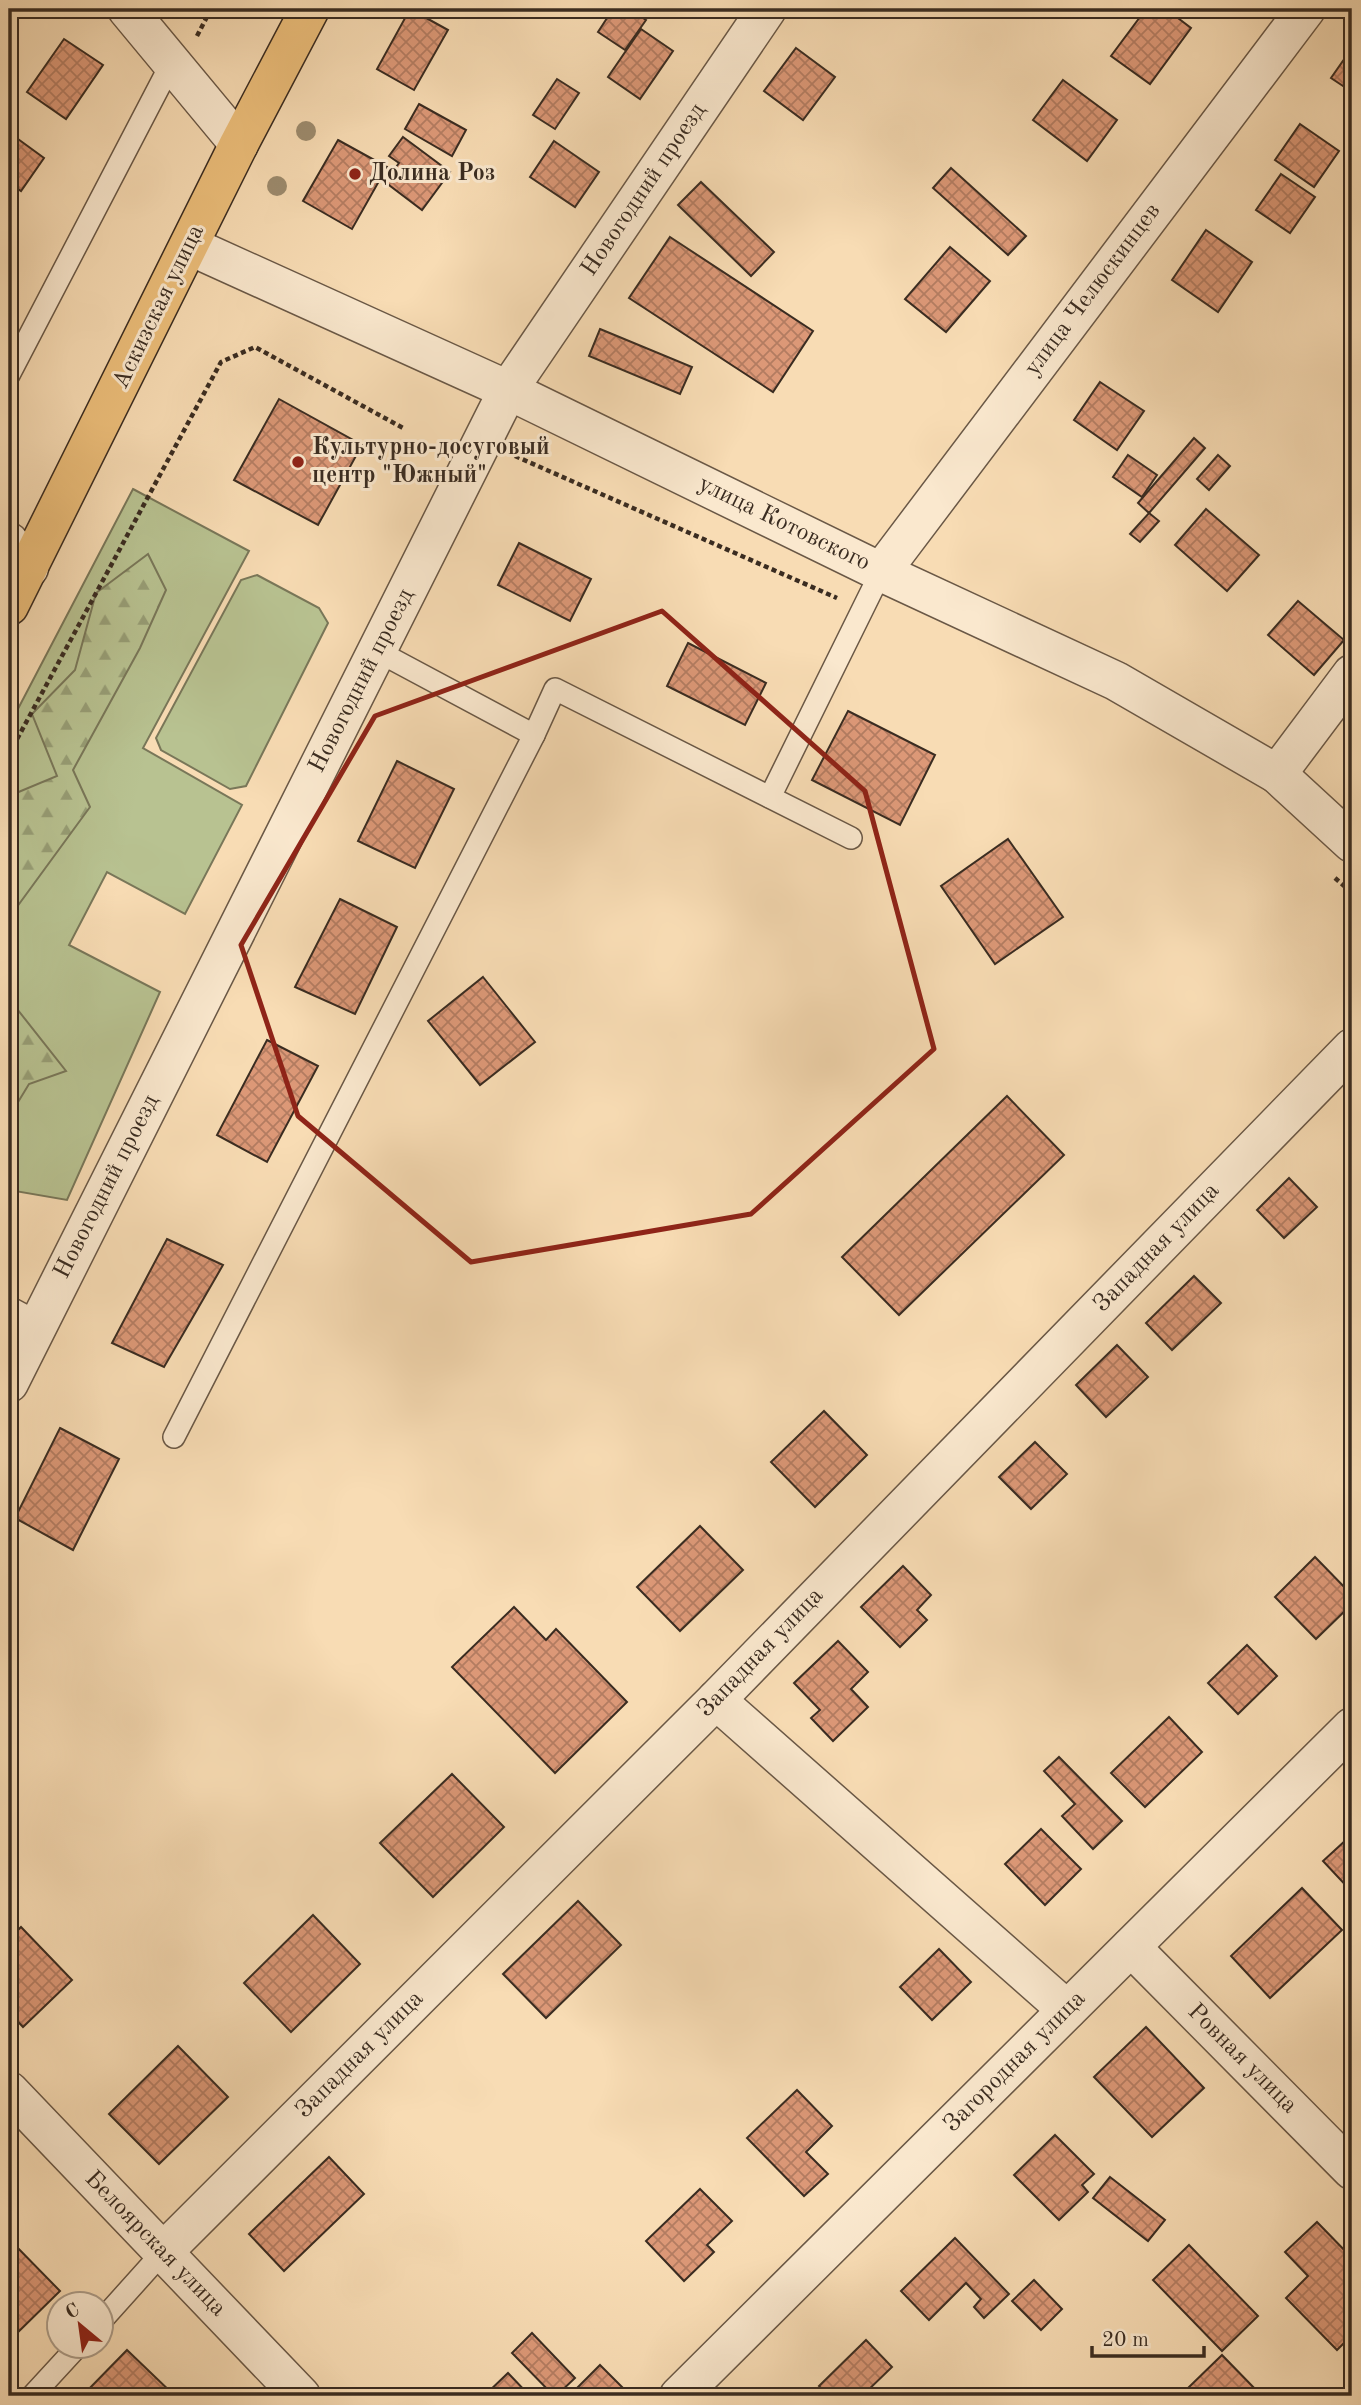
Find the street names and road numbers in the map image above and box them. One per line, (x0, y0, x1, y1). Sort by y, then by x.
street label: Новогодний проезд (577, 99, 711, 281)
street label: улица Челюскинцев (1021, 199, 1165, 381)
street label: Аскизская улица (109, 221, 209, 393)
street label: улица Котовского (694, 472, 874, 576)
street label: Новогодний проезд (305, 585, 419, 777)
street label: Новогодний проезд (50, 1091, 164, 1283)
street label: Западная улица (1090, 1179, 1224, 1317)
street label: Западная улица (694, 1584, 828, 1722)
street label: Западная улица (292, 1987, 428, 2123)
street label: Загородная улица (940, 1987, 1090, 2137)
street label: Ровная улица (1183, 2000, 1301, 2118)
street label: Белоярская улица (80, 2167, 230, 2321)

